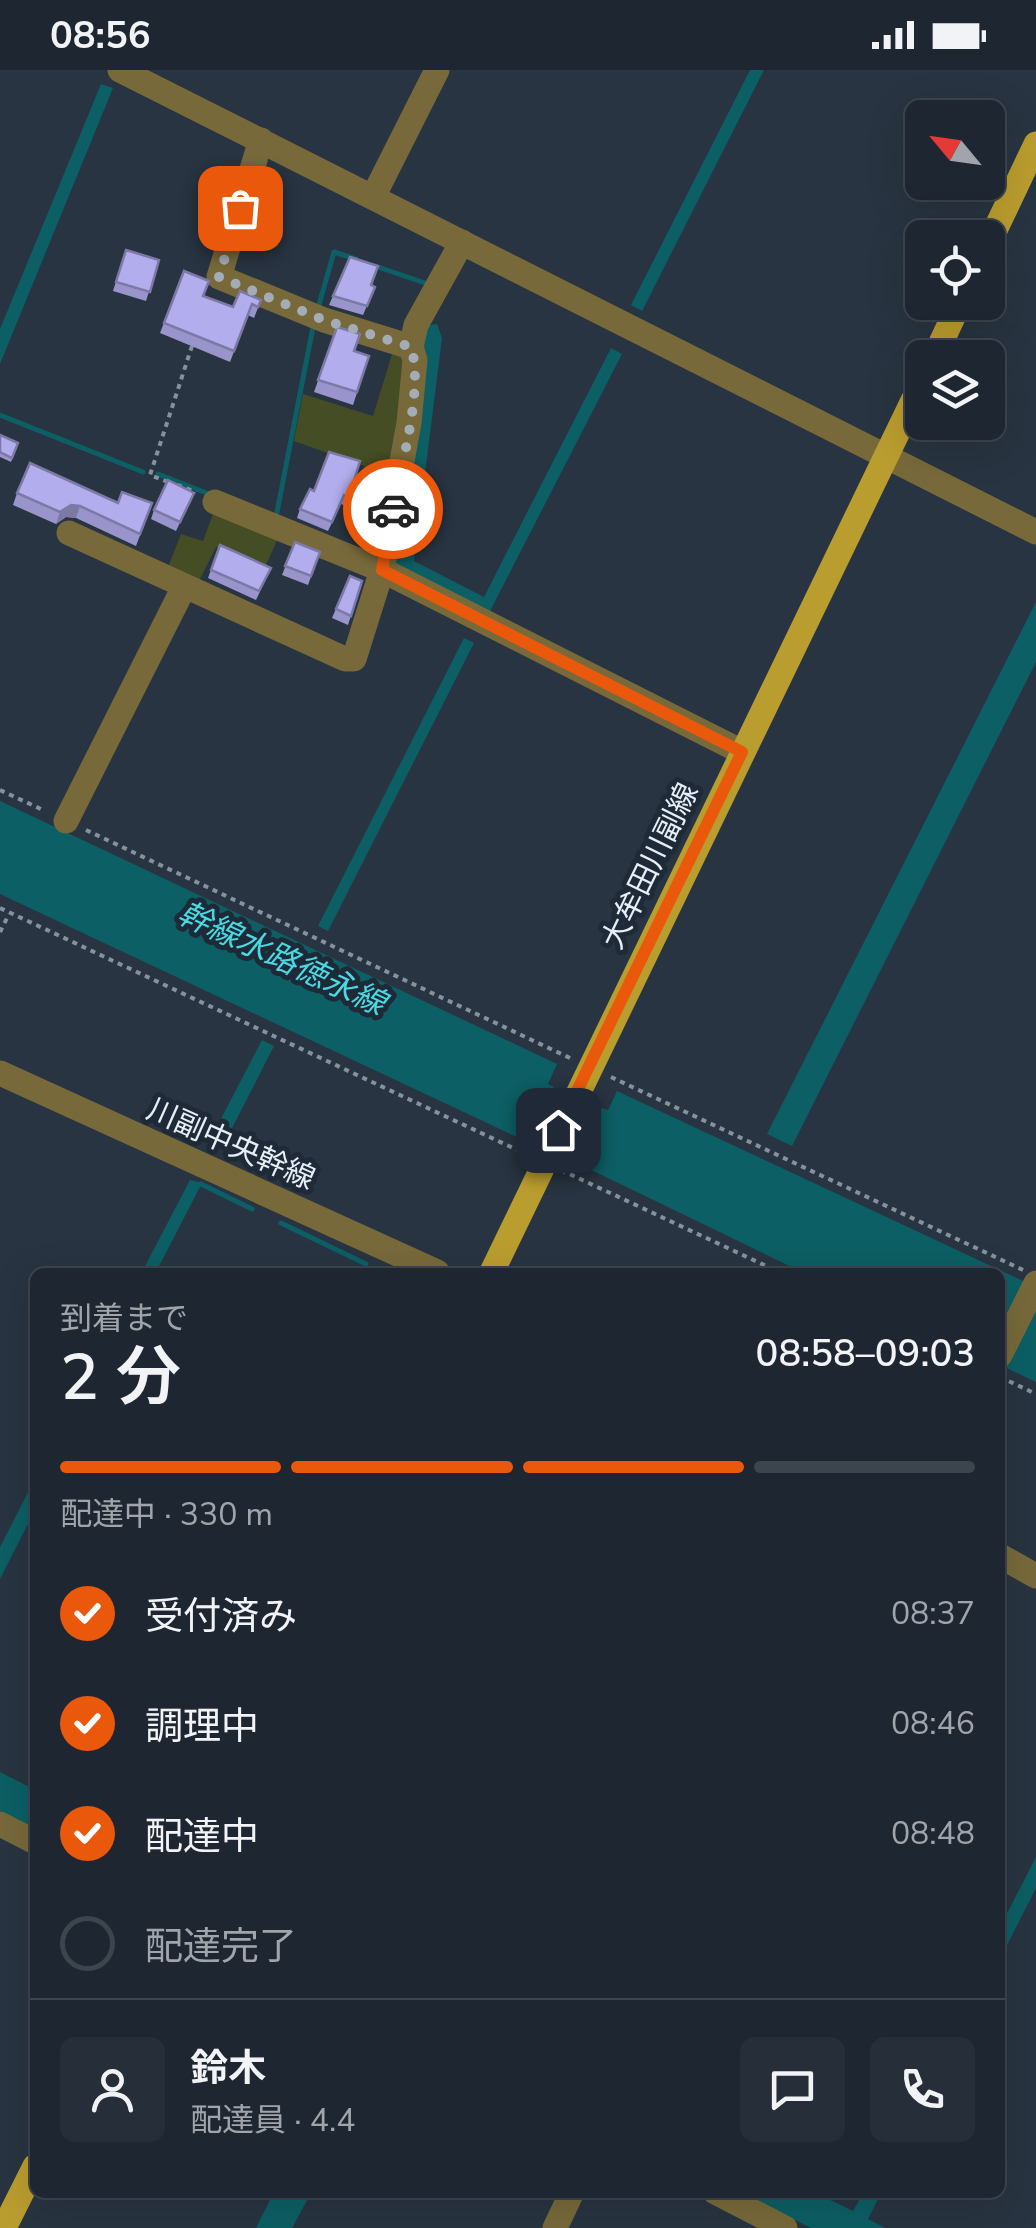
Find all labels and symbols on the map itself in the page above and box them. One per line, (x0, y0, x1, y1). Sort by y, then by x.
north arrow (905, 100, 1005, 200)
pin (198, 166, 283, 251)
courier (343, 459, 443, 559)
street label: 大牟田川副線 (593, 776, 708, 956)
water label: 幹線水路徳永線 (171, 892, 396, 1027)
pin (516, 1088, 601, 1173)
street label: 川副中央幹線 (140, 1089, 321, 1200)

